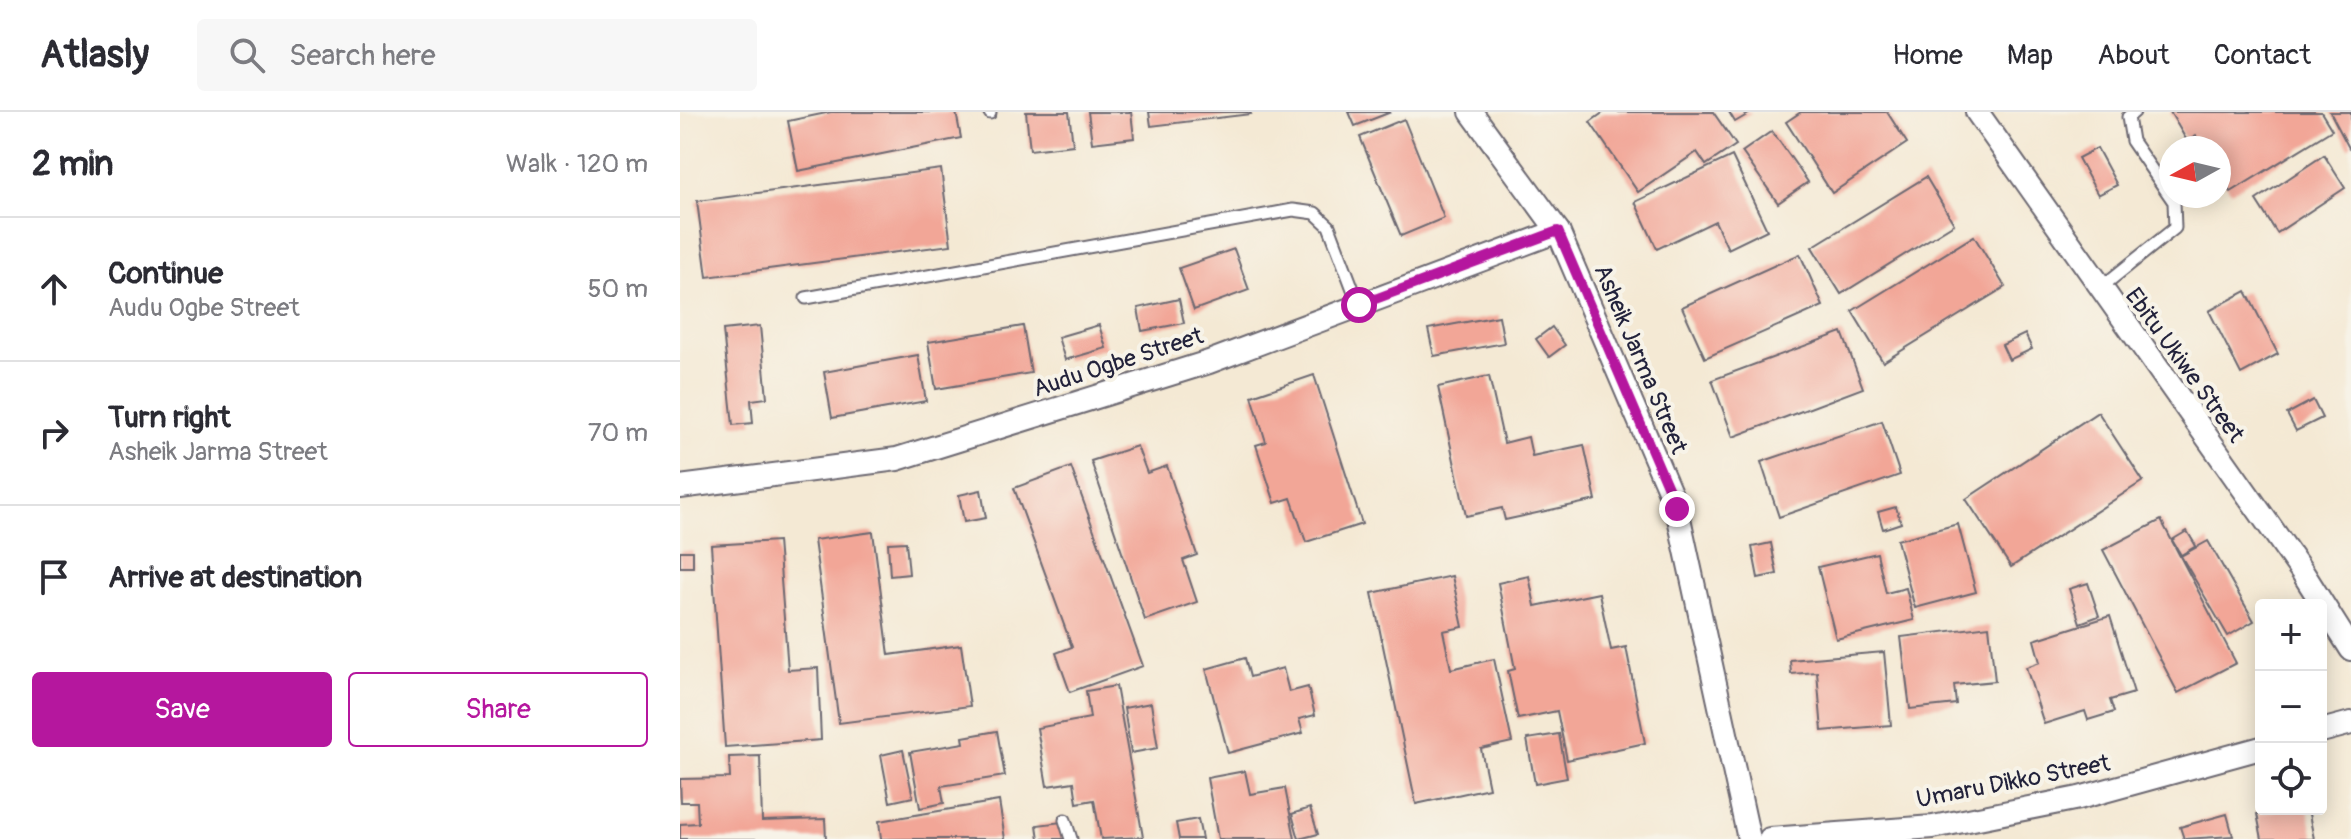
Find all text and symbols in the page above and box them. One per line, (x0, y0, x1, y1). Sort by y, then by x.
search box (197, 19, 757, 91)
text: Atlasly (40, 31, 149, 79)
icon: search (225, 33, 269, 77)
text: Search here (289, 37, 435, 74)
text: Home (1892, 38, 1963, 73)
text: Map (2007, 38, 2053, 73)
text: About (2097, 38, 2170, 73)
text: Contact (2214, 38, 2311, 73)
north arrow (2159, 136, 2231, 208)
text: 2 min (32, 143, 114, 186)
text: Walk · 120 m (506, 148, 648, 180)
text: Continue (108, 255, 223, 292)
street label: Asheik Jarma Street (1588, 260, 1694, 459)
icon: ahead (32, 267, 76, 311)
text: 50 m (587, 273, 648, 305)
street label: Ebitu Ukiwe Street (2119, 282, 2251, 449)
route start (1341, 287, 1377, 323)
text: Audu Ogbe Street (108, 292, 300, 324)
street label: Audu Ogbe Street (1030, 321, 1207, 404)
text: Turn right (108, 399, 231, 436)
icon: right (32, 411, 76, 455)
text: 70 m (588, 417, 648, 449)
text: Asheik Jarma Street (108, 436, 328, 468)
route end (1659, 491, 1695, 527)
icon: arrive (32, 555, 76, 599)
text: Arrive at destination (108, 559, 362, 596)
map controls (2255, 599, 2327, 815)
button: + (2255, 599, 2327, 671)
button: − (2255, 671, 2327, 743)
button: Save (32, 672, 332, 747)
button: Share (348, 672, 648, 747)
button: locate (2255, 743, 2327, 815)
street label: Umaru Dikko Street (1914, 748, 2113, 814)

